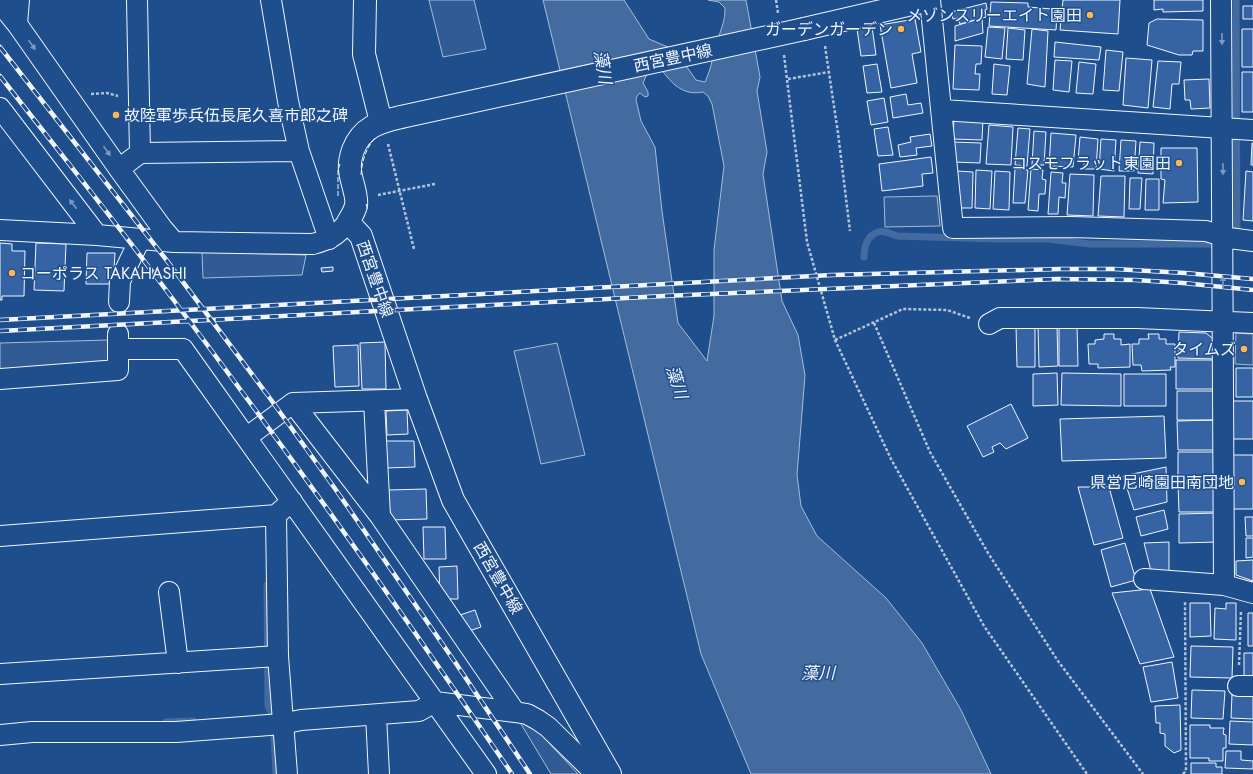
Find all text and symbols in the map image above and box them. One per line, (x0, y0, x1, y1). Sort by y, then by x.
place label: メゾンスリーエイト園田 (906, 4, 1082, 27)
marker: メゾンスリーエイト園田 (1085, 10, 1095, 20)
place label: ガーデンガーデン (765, 18, 893, 41)
marker: ガーデンガーデン (896, 24, 906, 34)
one-way arrow (1218, 33, 1225, 45)
street label: 西宮豊中線 (631, 38, 715, 78)
one-way arrow (28, 39, 36, 50)
water label: 藻川 (588, 48, 618, 88)
place label: 故陸軍歩兵伍長尾久喜市郎之碑 (124, 104, 348, 127)
marker: 故陸軍歩兵伍長尾久喜市郎之碑 (111, 110, 121, 120)
one-way arrow (103, 146, 111, 156)
place label: コスモフラット東園田 (1011, 152, 1171, 175)
marker: コスモフラット東園田 (1174, 158, 1184, 168)
one-way arrow (1220, 163, 1226, 176)
one-way arrow (69, 198, 78, 209)
street label: 西宮豊中線 (351, 237, 399, 321)
place label: コーポラス TAKAHASHI (20, 262, 187, 285)
marker: コーポラス TAKAHASHI (7, 268, 17, 278)
one-way arrow (1220, 275, 1226, 288)
place label: タイムズ (1172, 338, 1236, 361)
marker: タイムズ (1239, 344, 1249, 354)
water label: 藻川 (660, 362, 694, 404)
place label: 県営尼崎園田南団地 (1090, 471, 1234, 494)
marker: 県営尼崎園田南団地 (1237, 477, 1247, 487)
street label: 西宮豊中線 (468, 538, 528, 618)
water label: 藻川 (801, 661, 837, 685)

